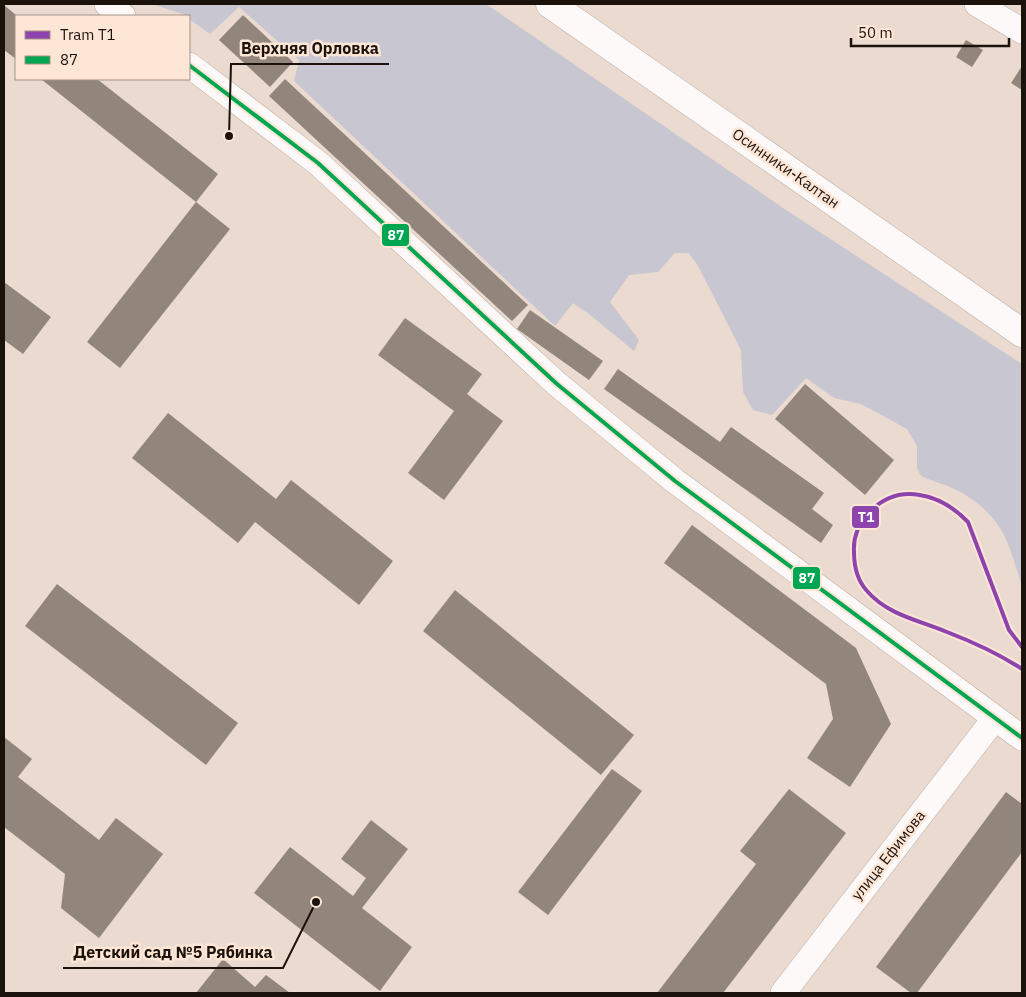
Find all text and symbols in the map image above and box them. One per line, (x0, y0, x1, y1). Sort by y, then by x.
legend (15, 15, 190, 80)
scale bar (851, 15, 1008, 47)
text: 50 m (858, 23, 893, 42)
text: Tram T1 (60, 25, 116, 44)
callout: Верхняя Орловка (231, 33, 389, 64)
text: Верхняя Орловка (241, 38, 379, 58)
text: 87 (60, 50, 78, 69)
street label: Осинники-Калтан (729, 124, 843, 212)
line badge: 87 (381, 223, 410, 247)
text: 87 (388, 226, 404, 244)
line badge: T1 (851, 505, 880, 529)
text: T1 (858, 508, 875, 526)
line badge: 87 (792, 566, 821, 590)
text: 87 (799, 569, 815, 587)
street label: улица Ефимова (847, 806, 929, 904)
callout: Детский сад №5 Рябинка (63, 937, 283, 968)
text: Детский сад №5 Рябинка (73, 942, 273, 962)

